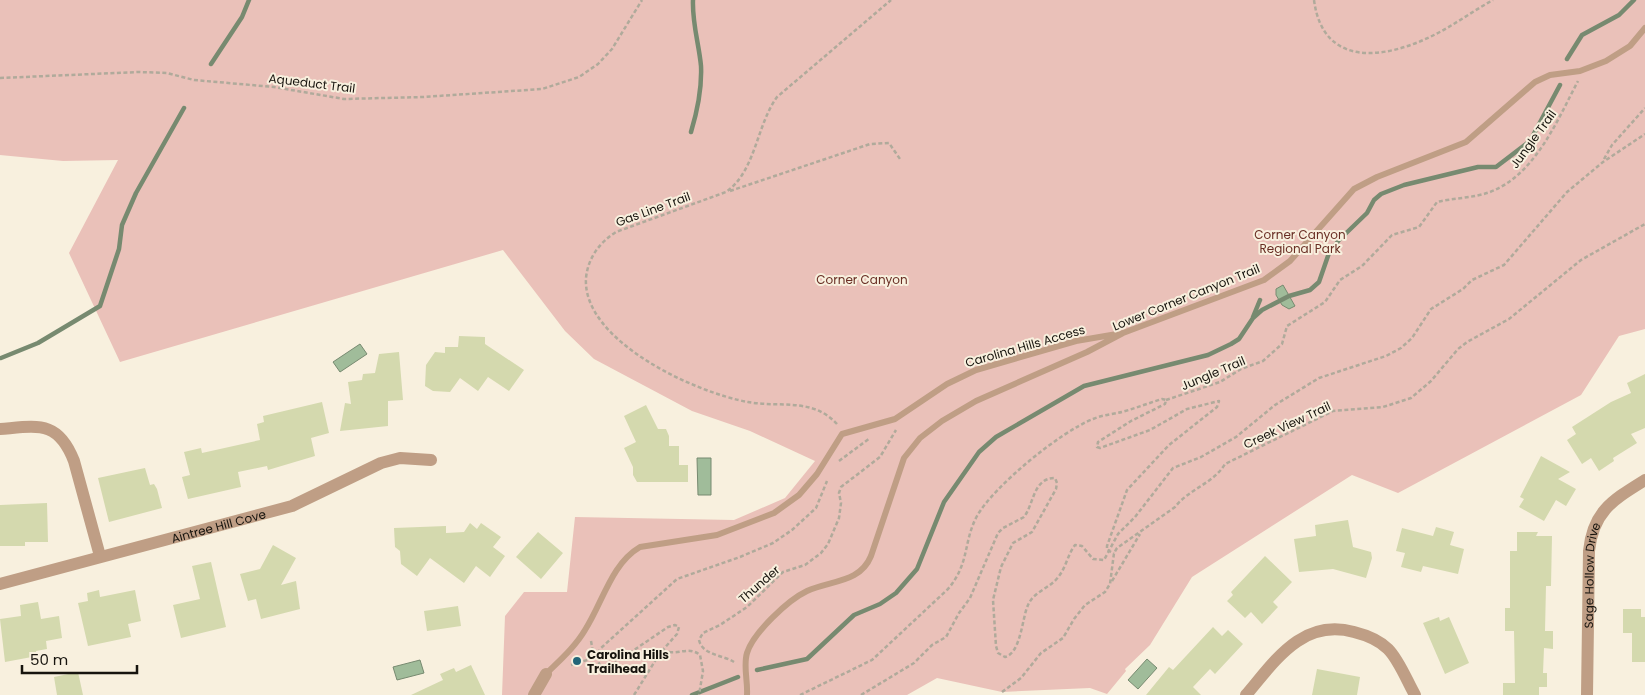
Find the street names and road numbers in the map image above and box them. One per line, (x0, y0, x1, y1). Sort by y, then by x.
street label: Aqueduct Trail (268, 69, 356, 97)
street label: Jungle Trail (1506, 106, 1560, 172)
street label: Gas Line Trail (613, 188, 693, 230)
street label: Lower Corner Canyon Trail (1110, 260, 1262, 334)
street label: Carolina Hills Access (963, 321, 1087, 371)
street label: Jungle Trail (1178, 352, 1248, 394)
street label: Creek View Trail (1241, 397, 1333, 453)
street label: Aintree Hill Cove (169, 505, 268, 546)
street label: Sage Hollow Drive (1579, 519, 1604, 628)
street label: Thunder (735, 561, 784, 607)

